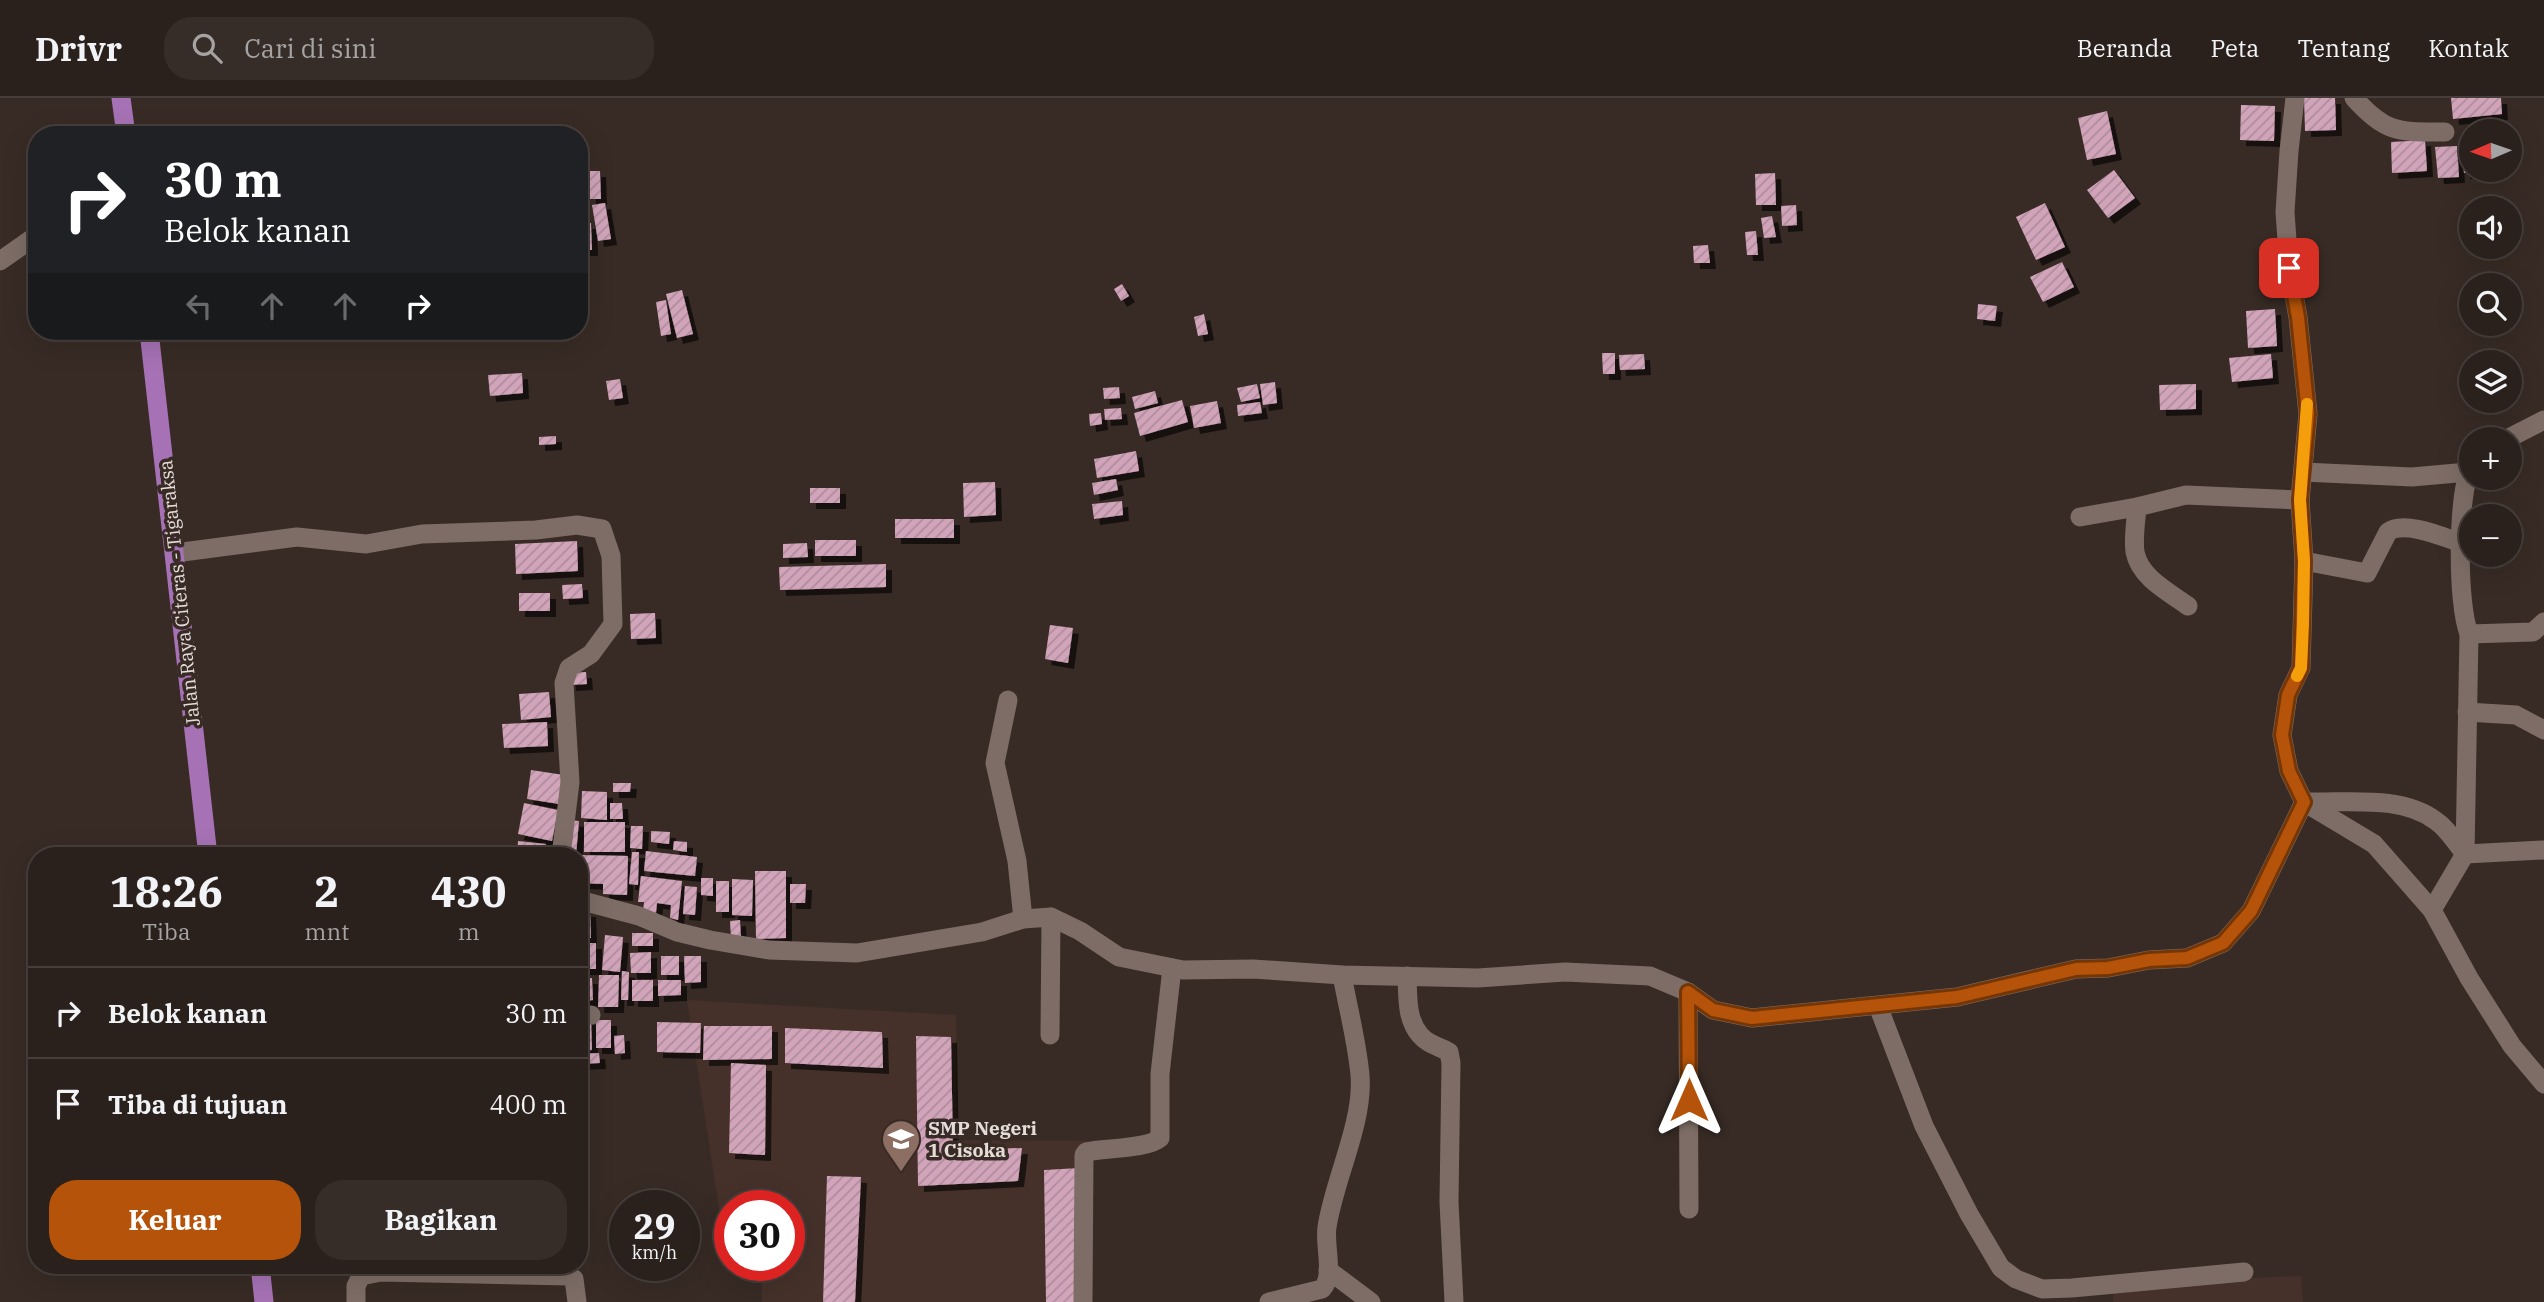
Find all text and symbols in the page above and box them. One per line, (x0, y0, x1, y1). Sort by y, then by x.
search box (164, 17, 654, 80)
text: Drivr (35, 27, 122, 70)
icon: search (188, 29, 226, 67)
text: Cari di sini (244, 31, 376, 65)
text: Beranda (2077, 32, 2172, 64)
text: Peta (2210, 32, 2259, 64)
text: Tentang (2297, 32, 2390, 64)
text: Kontak (2428, 32, 2509, 64)
north arrow (2459, 119, 2522, 182)
map controls (2459, 119, 2522, 567)
text: 30 m (164, 147, 282, 210)
icon: right (49, 154, 140, 245)
button: sound (2459, 196, 2522, 259)
text: Belok kanan (164, 209, 351, 251)
pin (2259, 238, 2319, 298)
icon: arrive (2270, 249, 2308, 287)
button: search (2459, 273, 2522, 336)
icon: left (180, 287, 218, 325)
icon: ahead (253, 287, 291, 325)
icon: ahead (326, 287, 364, 325)
icon: right (399, 287, 437, 325)
button: layers (2459, 350, 2522, 413)
button: + (2459, 427, 2522, 490)
street label: Jalan Raya Citeras - Tigaraksa (153, 459, 205, 727)
button: − (2459, 504, 2522, 567)
text: 18:26 (110, 864, 223, 919)
text: 2 (314, 864, 340, 919)
text: 430 (431, 864, 506, 919)
text: Tiba (142, 916, 191, 946)
text: mnt (305, 916, 349, 946)
text: m (458, 916, 480, 946)
icon: right (49, 994, 87, 1032)
text: Belok kanan (108, 996, 267, 1030)
text: 30 m (505, 996, 567, 1030)
position arrow (1652, 1063, 1726, 1137)
icon: arrive (49, 1085, 87, 1123)
text: Tiba di tujuan (108, 1087, 288, 1121)
text: 400 m (489, 1087, 567, 1121)
place label: SMP Negeri 1 Cisoka (928, 1116, 1037, 1162)
school or university icon: SMP Negeri 1 Cisoka (880, 1118, 922, 1173)
button: Keluar (49, 1180, 301, 1260)
button: Bagikan (315, 1180, 567, 1260)
speed limit sign: 30 (714, 1190, 805, 1281)
text: 29 (633, 1203, 676, 1249)
text: km/h (632, 1241, 677, 1264)

